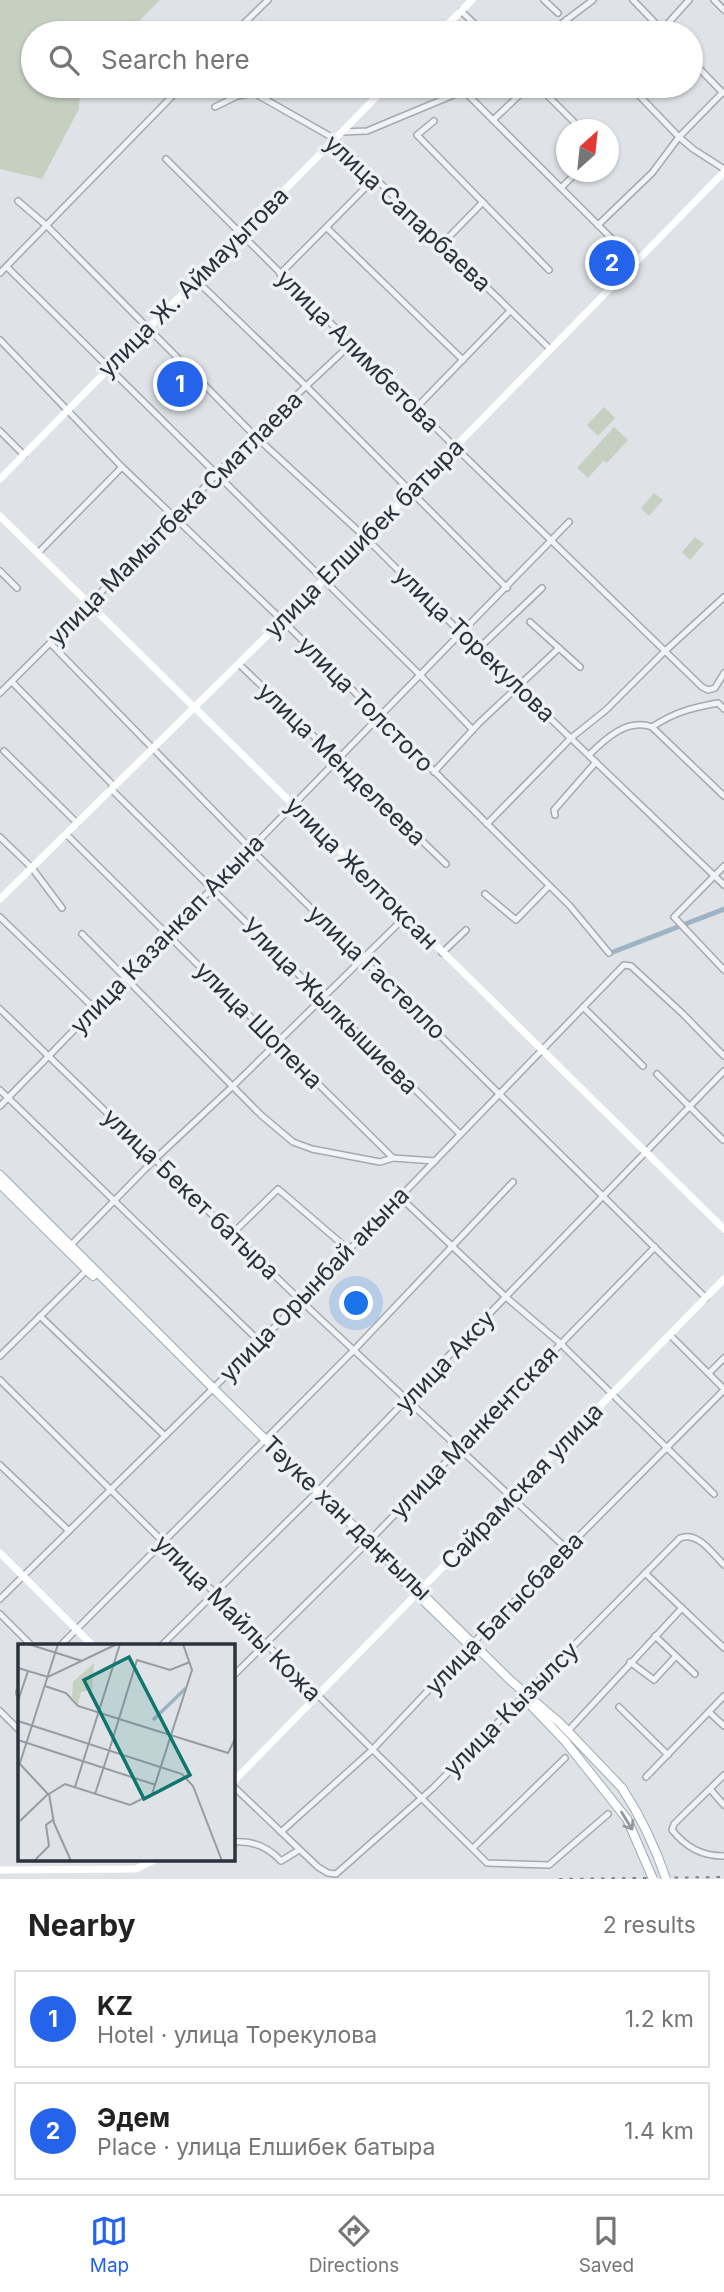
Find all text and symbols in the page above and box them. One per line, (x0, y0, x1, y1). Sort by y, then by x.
search box (21, 21, 703, 98)
icon: search (45, 41, 83, 79)
text: Search here (101, 44, 250, 75)
north arrow (556, 119, 619, 182)
street label: улица Сапарбаева (319, 128, 497, 298)
street label: улица Ж. Аймауытова (92, 181, 294, 383)
pin: 2 (589, 237, 635, 289)
street label: улица Алимбетова (271, 264, 445, 438)
pin: 1 (157, 358, 203, 410)
street label: улица Мамытбека Сматлаева (42, 385, 308, 651)
street label: улица Елшибек батыра (258, 432, 470, 644)
street label: улица Торекулова (389, 560, 561, 728)
street label: улица Толстого (292, 630, 440, 778)
street label: улица Менделеева (252, 676, 432, 852)
street label: улица Желтоксан (279, 790, 445, 956)
street label: улица Казанкап Акына (64, 828, 270, 1040)
street label: улица Гастелло (302, 899, 452, 1045)
street label: Улица Жылкышиева (236, 912, 424, 1100)
street label: улица Шопена (189, 955, 329, 1095)
street label: улица Бекет батыра (97, 1102, 285, 1286)
street label: улица Орынбай акына (213, 1180, 415, 1388)
your location (339, 1286, 373, 1320)
street label: улица Аксу (389, 1304, 501, 1418)
street label: улица Манкентская (384, 1339, 564, 1525)
street label: Сайрамская улица (435, 1397, 609, 1575)
street label: Тәуке хан даңғылы (256, 1430, 438, 1606)
street label: улица Багысбаева (419, 1526, 589, 1700)
street label: улица Майлы Кожа (148, 1528, 328, 1708)
street label: улица Кызылсу (437, 1635, 585, 1783)
inset map (18, 1644, 234, 1862)
one-way arrow (619, 1811, 634, 1830)
text: Nearby (28, 1907, 136, 1943)
text: 2 results (603, 1911, 696, 1939)
text: KZ (97, 1990, 133, 2021)
text: 1 (48, 2005, 58, 2033)
text: 1.2 km (625, 2005, 694, 2033)
text: Hotel · улица Торекулова (97, 2021, 377, 2049)
text: Эдем (97, 2102, 170, 2133)
text: 2 (46, 2117, 60, 2145)
text: 1.4 km (624, 2117, 694, 2145)
text: Place · улица Елшибек батыра (97, 2133, 435, 2161)
tab: Map (90, 2212, 129, 2277)
tab: Directions (309, 2212, 399, 2277)
tab: Saved (579, 2212, 634, 2277)

